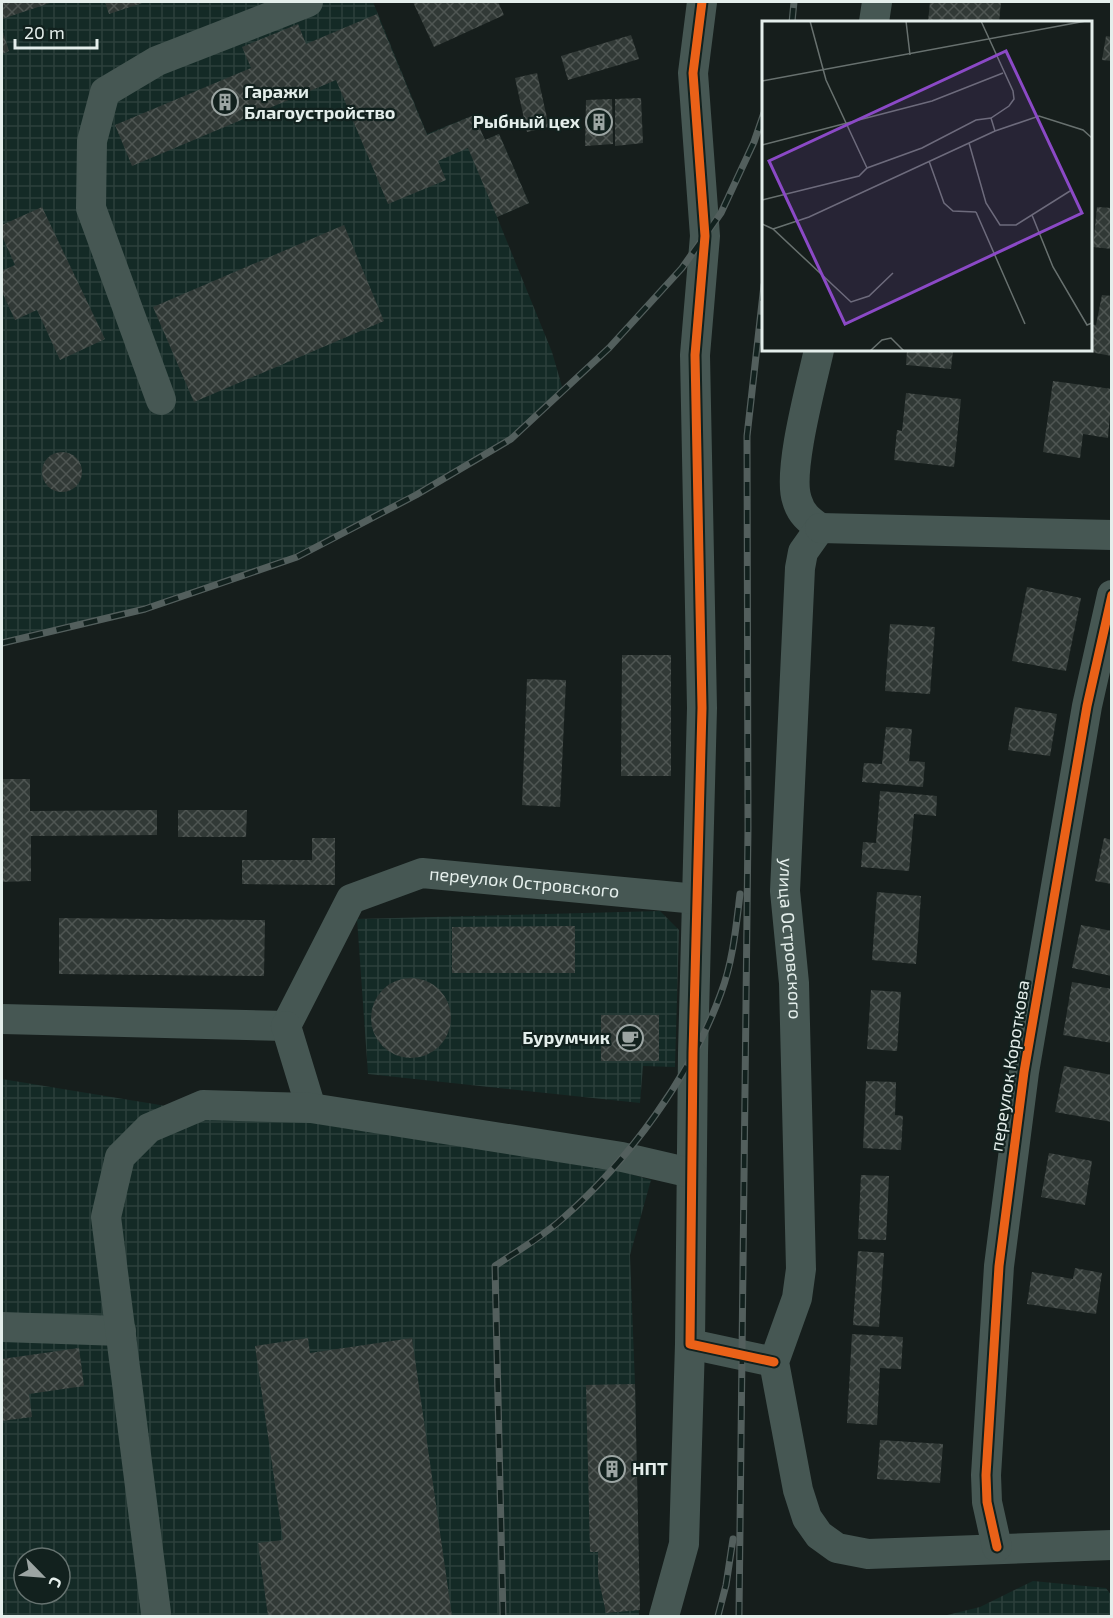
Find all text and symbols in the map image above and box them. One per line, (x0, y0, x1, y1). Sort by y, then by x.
scale bar (15, 12, 98, 50)
text: 20 m (24, 21, 65, 43)
inset map (762, 21, 1092, 351)
place label: Гаражи Благоустройство (244, 80, 395, 123)
building icon: Гаражи Благоустройство (210, 87, 240, 117)
building icon: Рыбный цех (584, 107, 614, 137)
place label: Рыбный цех (473, 110, 581, 132)
street label: улица Островского (775, 858, 807, 1020)
street label: переулок Островского (428, 862, 620, 902)
street label: переулок Короткова (985, 978, 1033, 1153)
cafe icon: Бурумчик (615, 1023, 645, 1053)
place label: Бурумчик (522, 1026, 610, 1048)
building icon: НПТ (597, 1454, 627, 1484)
place label: НПТ (632, 1457, 668, 1479)
north arrow (12, 1546, 72, 1606)
text: С (45, 1574, 67, 1591)

